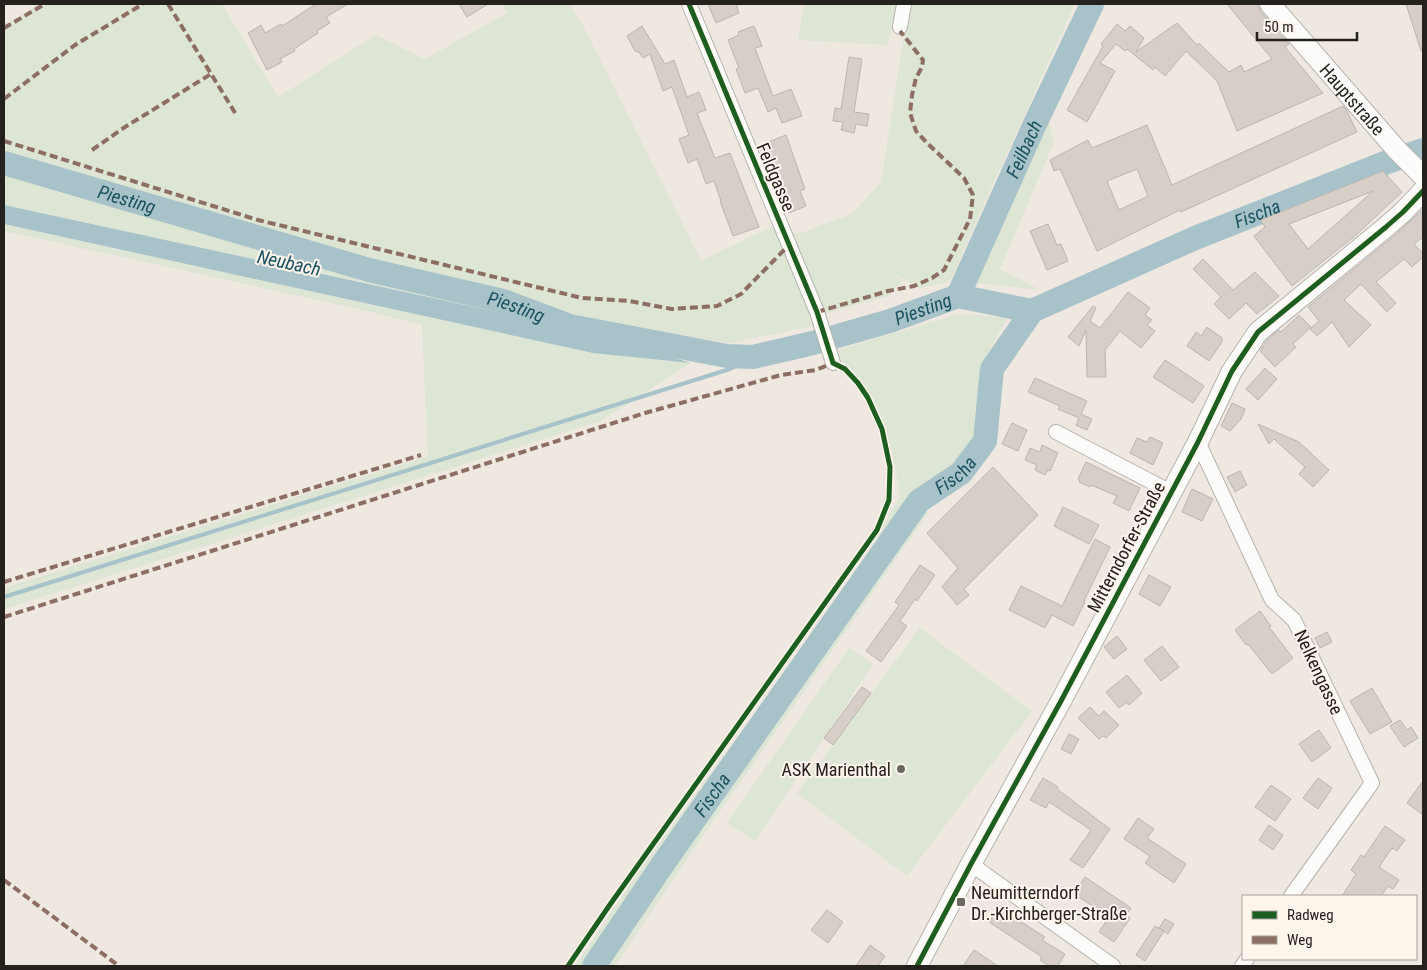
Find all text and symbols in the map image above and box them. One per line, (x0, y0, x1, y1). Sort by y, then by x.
scale bar (1257, 10, 1357, 42)
text: 50 m (1264, 18, 1294, 36)
street label: Hauptstraße (1316, 59, 1389, 139)
water label: Feilbach (1001, 116, 1047, 182)
street label: Feldgasse (752, 140, 800, 214)
water label: Piesting (95, 180, 158, 218)
water label: Fischa (1231, 194, 1284, 233)
water label: Neubach (255, 245, 323, 281)
water label: Piesting (485, 286, 548, 327)
water label: Piesting (891, 288, 955, 330)
water label: Fischa (930, 452, 981, 499)
street label: Mitterndorfer-Straße (1083, 478, 1169, 616)
street label: Nelkengasse (1290, 626, 1348, 718)
place label: ASK Marienthal (782, 759, 891, 780)
marker: ASK Marienthal (895, 763, 907, 775)
water label: Fischa (689, 768, 735, 821)
place label: Neumitterndorf Dr.-Kirchberger-Straße (971, 882, 1127, 924)
legend (1242, 895, 1417, 960)
marker: Neumitterndorf Dr.-Kirchberger-Straße (955, 896, 967, 908)
text: Radweg (1287, 906, 1334, 924)
text: Weg (1287, 931, 1313, 949)

